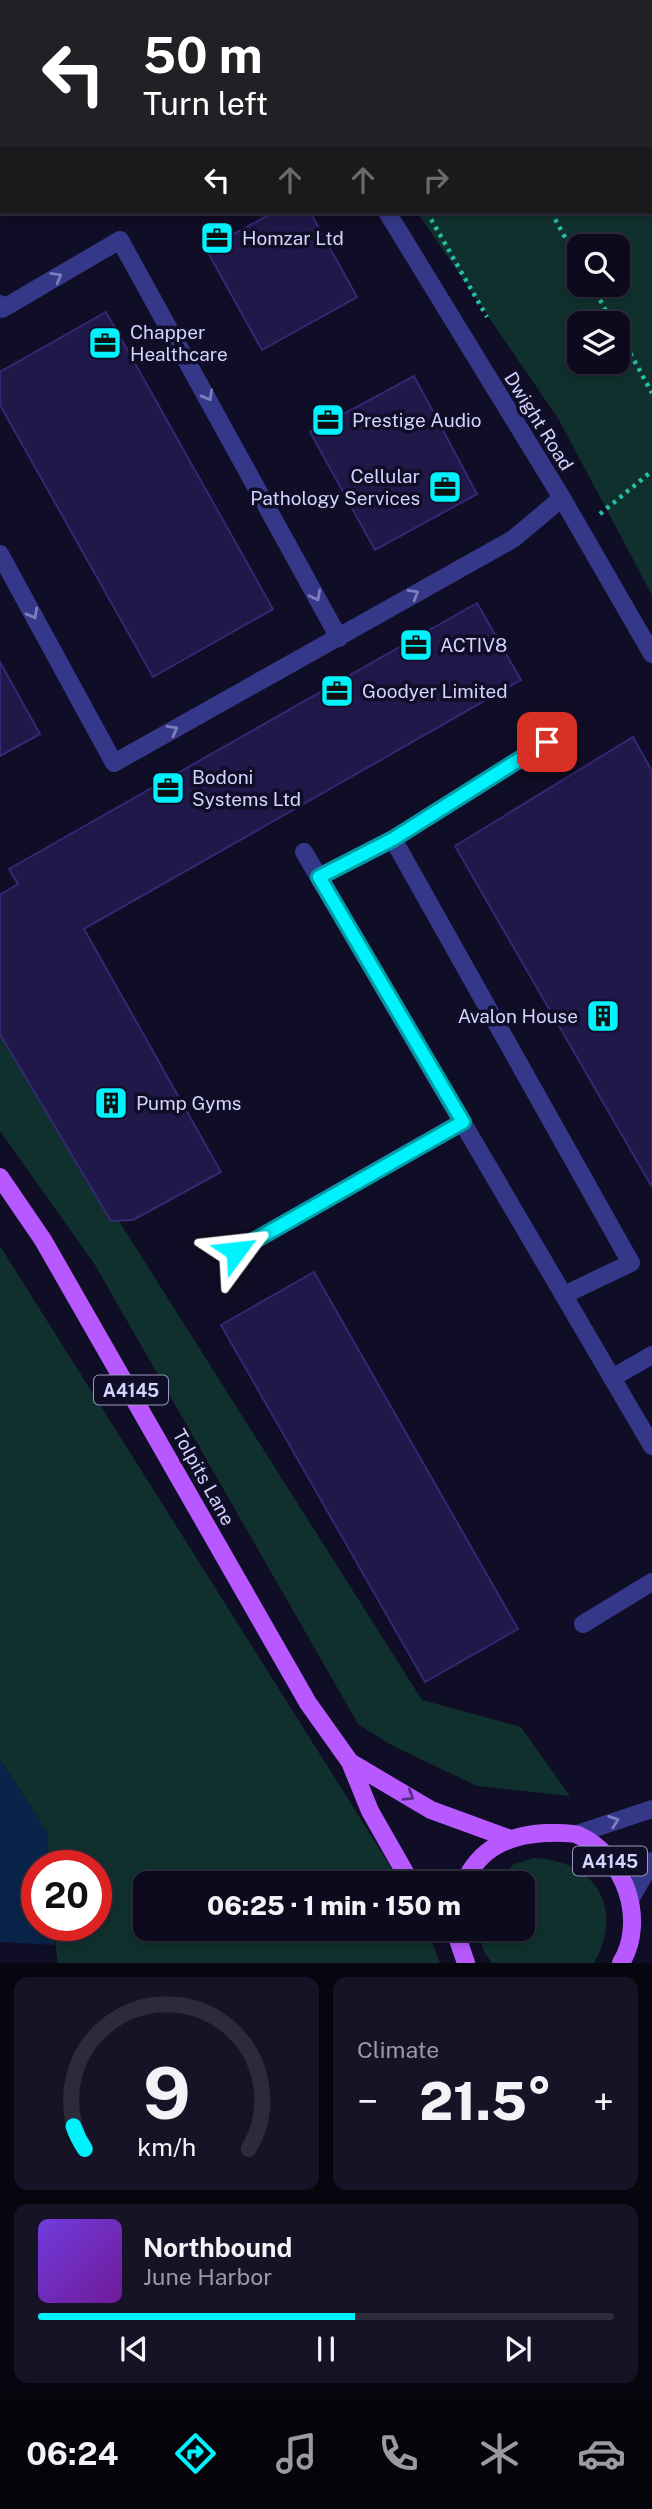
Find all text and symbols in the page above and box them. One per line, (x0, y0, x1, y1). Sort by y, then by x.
text: 50 m (143, 26, 263, 84)
icon: left (28, 28, 119, 119)
text: Turn left (143, 85, 268, 122)
icon: left (198, 161, 236, 199)
icon: ahead (271, 161, 309, 199)
icon: ahead (344, 161, 382, 199)
icon: right (417, 161, 455, 199)
office icon: Homzar Ltd (198, 219, 236, 257)
place label: Homzar Ltd (242, 227, 344, 249)
map controls (567, 234, 630, 374)
button: search (567, 234, 630, 297)
one-way arrow (50, 272, 63, 285)
button: layers (567, 311, 630, 374)
place label: Chapper Healthcare (130, 321, 228, 365)
office icon: Chapper Healthcare (86, 324, 124, 362)
street label: Dwight Road (500, 368, 578, 474)
one-way arrow (200, 389, 213, 402)
office icon: Prestige Audio (309, 401, 347, 439)
place label: Prestige Audio (352, 409, 482, 431)
place label: Cellular Pathology Services (250, 465, 420, 509)
office icon: Cellular Pathology Services (426, 468, 464, 506)
one-way arrow (308, 589, 322, 602)
one-way arrow (407, 590, 420, 603)
one-way arrow (24, 607, 38, 619)
office icon: ACTIV8 (397, 626, 435, 664)
place label: ACTIV8 (440, 634, 507, 656)
office icon: Goodyer Limited (318, 672, 356, 710)
place label: Goodyer Limited (362, 680, 508, 702)
pin (517, 712, 577, 772)
icon: arrive (528, 723, 566, 761)
one-way arrow (166, 725, 179, 738)
place label: Bodoni Systems Ltd (192, 766, 301, 810)
office icon: Bodoni Systems Ltd (149, 769, 187, 807)
building icon: Avalon House (584, 997, 622, 1035)
place label: Avalon House (458, 1005, 578, 1027)
building icon: Pump Gyms (92, 1084, 130, 1122)
place label: Pump Gyms (136, 1092, 241, 1114)
position arrow (199, 1214, 273, 1288)
road number: A4145 (94, 1376, 168, 1405)
street label: Tolpits Lane (168, 1425, 240, 1529)
one-way arrow (402, 1788, 415, 1801)
one-way arrow (608, 1815, 620, 1829)
road number: A4145 (573, 1846, 647, 1875)
speed limit sign: 20 (21, 1850, 112, 1941)
text: 06:25 · 1 min · 150 m (207, 1890, 461, 1921)
text: Climate (357, 2036, 439, 2063)
text: 9 (143, 2051, 190, 2136)
text: 21.5° (419, 2071, 552, 2132)
text: − (357, 2079, 378, 2124)
text: + (593, 2079, 614, 2124)
text: km/h (137, 2132, 196, 2162)
text: Northbound (143, 2232, 292, 2263)
text: June Harbor (143, 2263, 272, 2290)
icon: previous (115, 2330, 153, 2368)
icon: pause (307, 2330, 345, 2368)
icon: next (499, 2330, 537, 2368)
icon: directions (171, 2429, 220, 2478)
icon: music (272, 2429, 321, 2478)
icon: phone (374, 2429, 423, 2478)
icon: climate (475, 2429, 524, 2478)
icon: car (577, 2429, 626, 2478)
text: 06:24 (26, 2435, 118, 2472)

